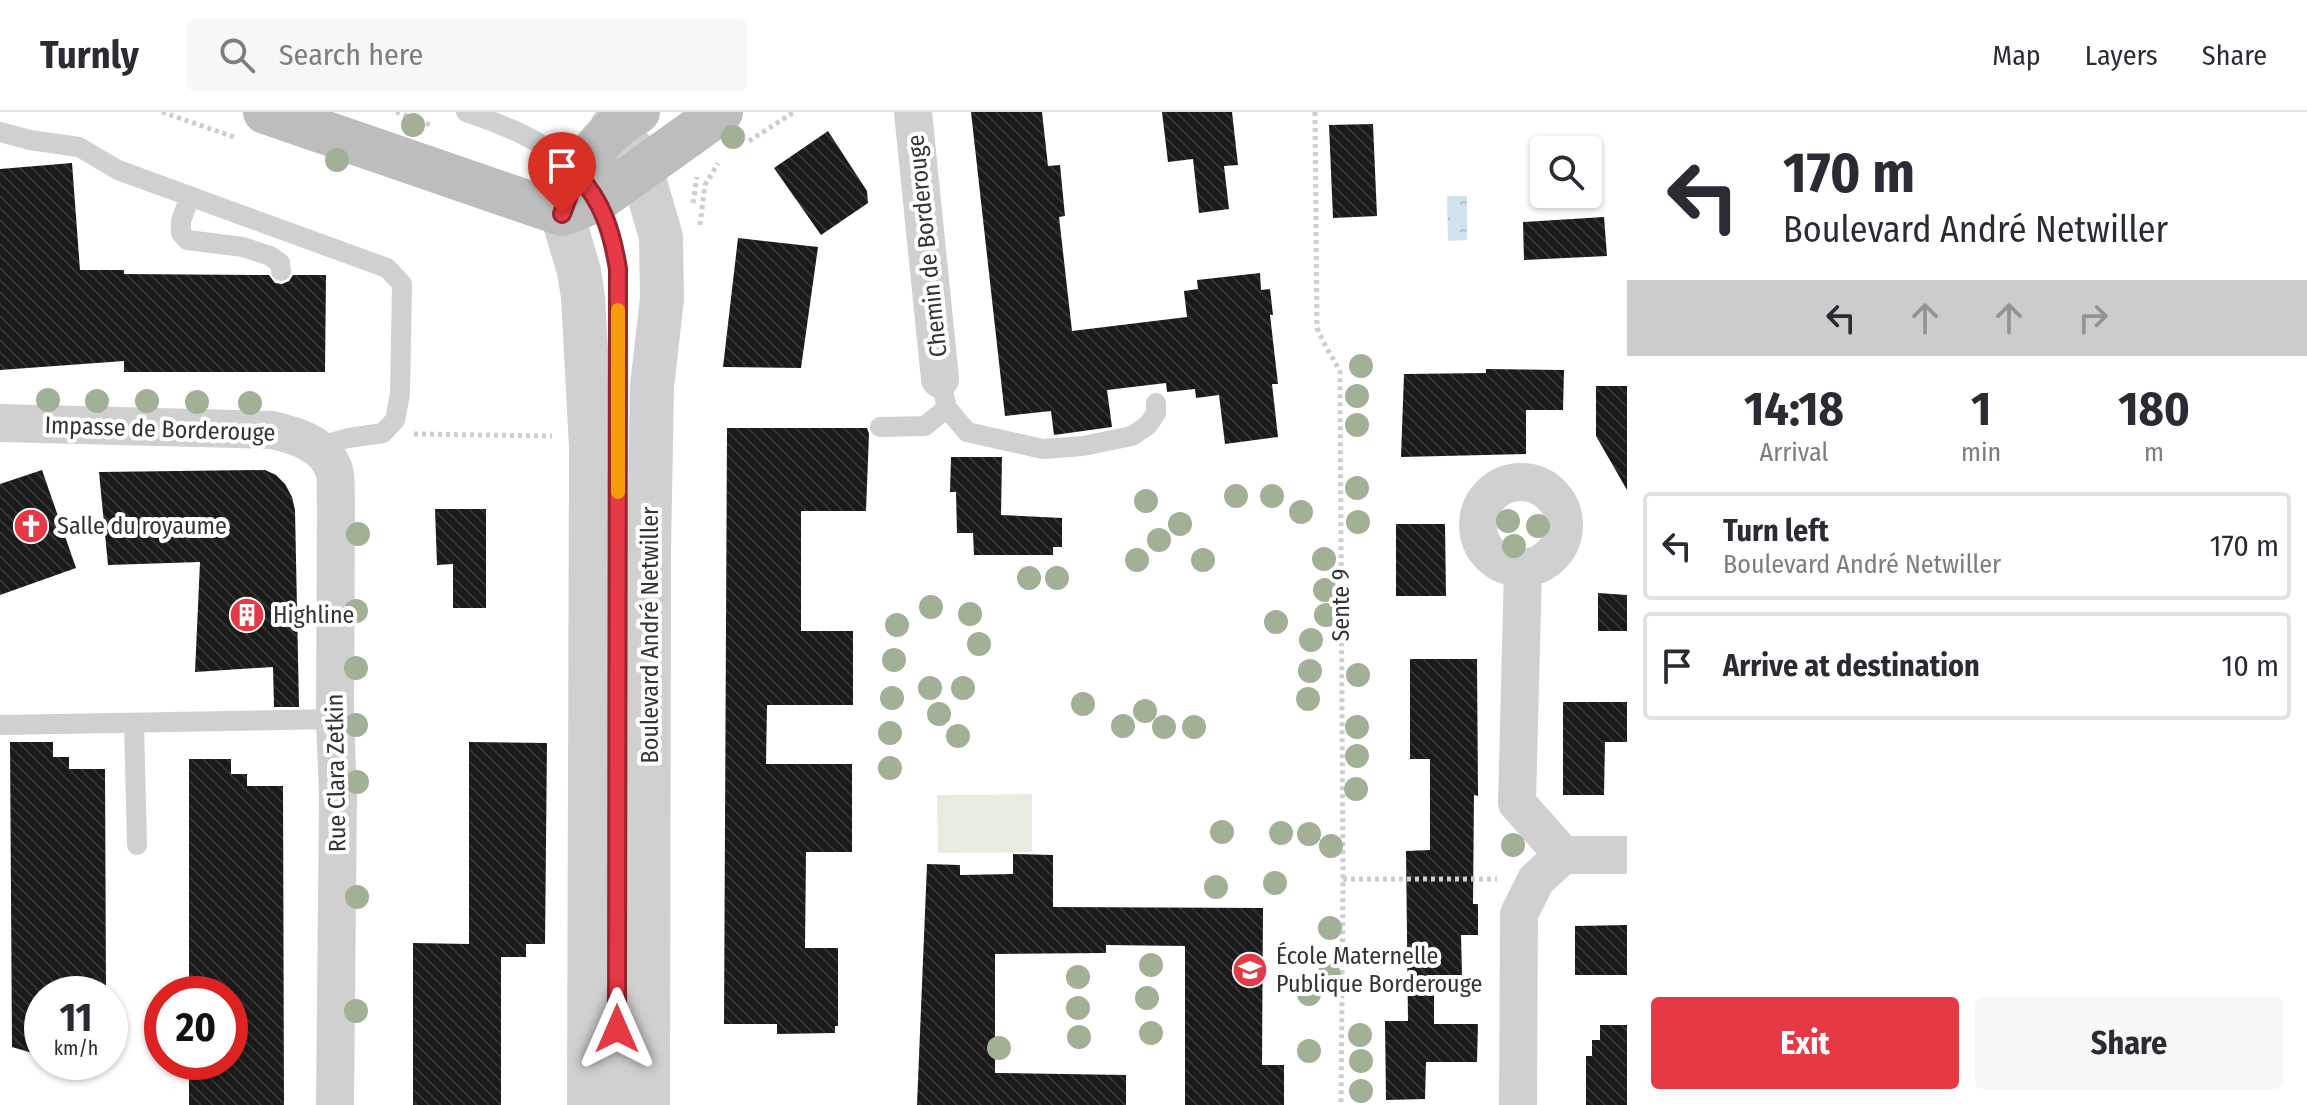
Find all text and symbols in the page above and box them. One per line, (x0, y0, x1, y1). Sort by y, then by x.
search box (187, 19, 747, 91)
text: Turnly (40, 32, 139, 78)
icon: search (215, 33, 259, 77)
text: Search here (279, 37, 423, 73)
text: Map (1992, 39, 2041, 72)
text: Layers (2085, 39, 2158, 72)
text: Share (2202, 39, 2267, 72)
pin (528, 132, 596, 214)
street label: Chemin de Borderouge (901, 133, 953, 359)
map controls (1530, 136, 1602, 208)
button: search (1530, 136, 1602, 208)
text: 170 m (1783, 140, 1915, 207)
icon: arrive (540, 144, 584, 188)
icon: left (1651, 144, 1755, 248)
text: Boulevard André Netwiller (1783, 208, 2168, 252)
icon: left (1819, 296, 1863, 340)
icon: ahead (1903, 296, 1947, 340)
icon: ahead (1987, 296, 2031, 340)
icon: right (2071, 296, 2115, 340)
text: 14:18 (1744, 380, 1844, 438)
text: 1 (1971, 380, 1991, 438)
text: 180 (2118, 380, 2190, 438)
street label: Impasse de Borderouge (44, 411, 276, 447)
text: Arrival (1759, 437, 1828, 468)
text: min (1961, 437, 2001, 468)
text: m (2144, 437, 2164, 468)
street label: Boulevard André Netwiller (636, 506, 664, 763)
church icon: Salle du royaume (12, 507, 50, 545)
place label: Salle du royaume (57, 512, 227, 540)
text: Turn left (1723, 513, 1829, 549)
icon: left (1655, 524, 1699, 568)
text: 170 m (2210, 528, 2279, 564)
text: Boulevard André Netwiller (1723, 549, 2001, 580)
street label: Sente 9 (1327, 568, 1355, 642)
building icon: Highline (228, 596, 266, 634)
place label: Highline (273, 601, 354, 629)
icon: arrive (1655, 644, 1699, 688)
text: Arrive at destination (1723, 648, 1980, 684)
text: 10 m (2222, 648, 2279, 684)
street label: Rue Clara Zetkin (321, 694, 351, 852)
place label: École Maternelle Publique Borderouge (1276, 941, 1482, 998)
school or university icon: École Maternelle Publique Borderouge (1231, 951, 1269, 989)
speed limit sign: 20 (144, 976, 248, 1080)
position arrow (575, 987, 659, 1071)
text: 11 (59, 994, 93, 1042)
button: Exit (1651, 997, 1959, 1089)
button: Share (1975, 997, 2283, 1089)
text: km/h (54, 1036, 98, 1060)

